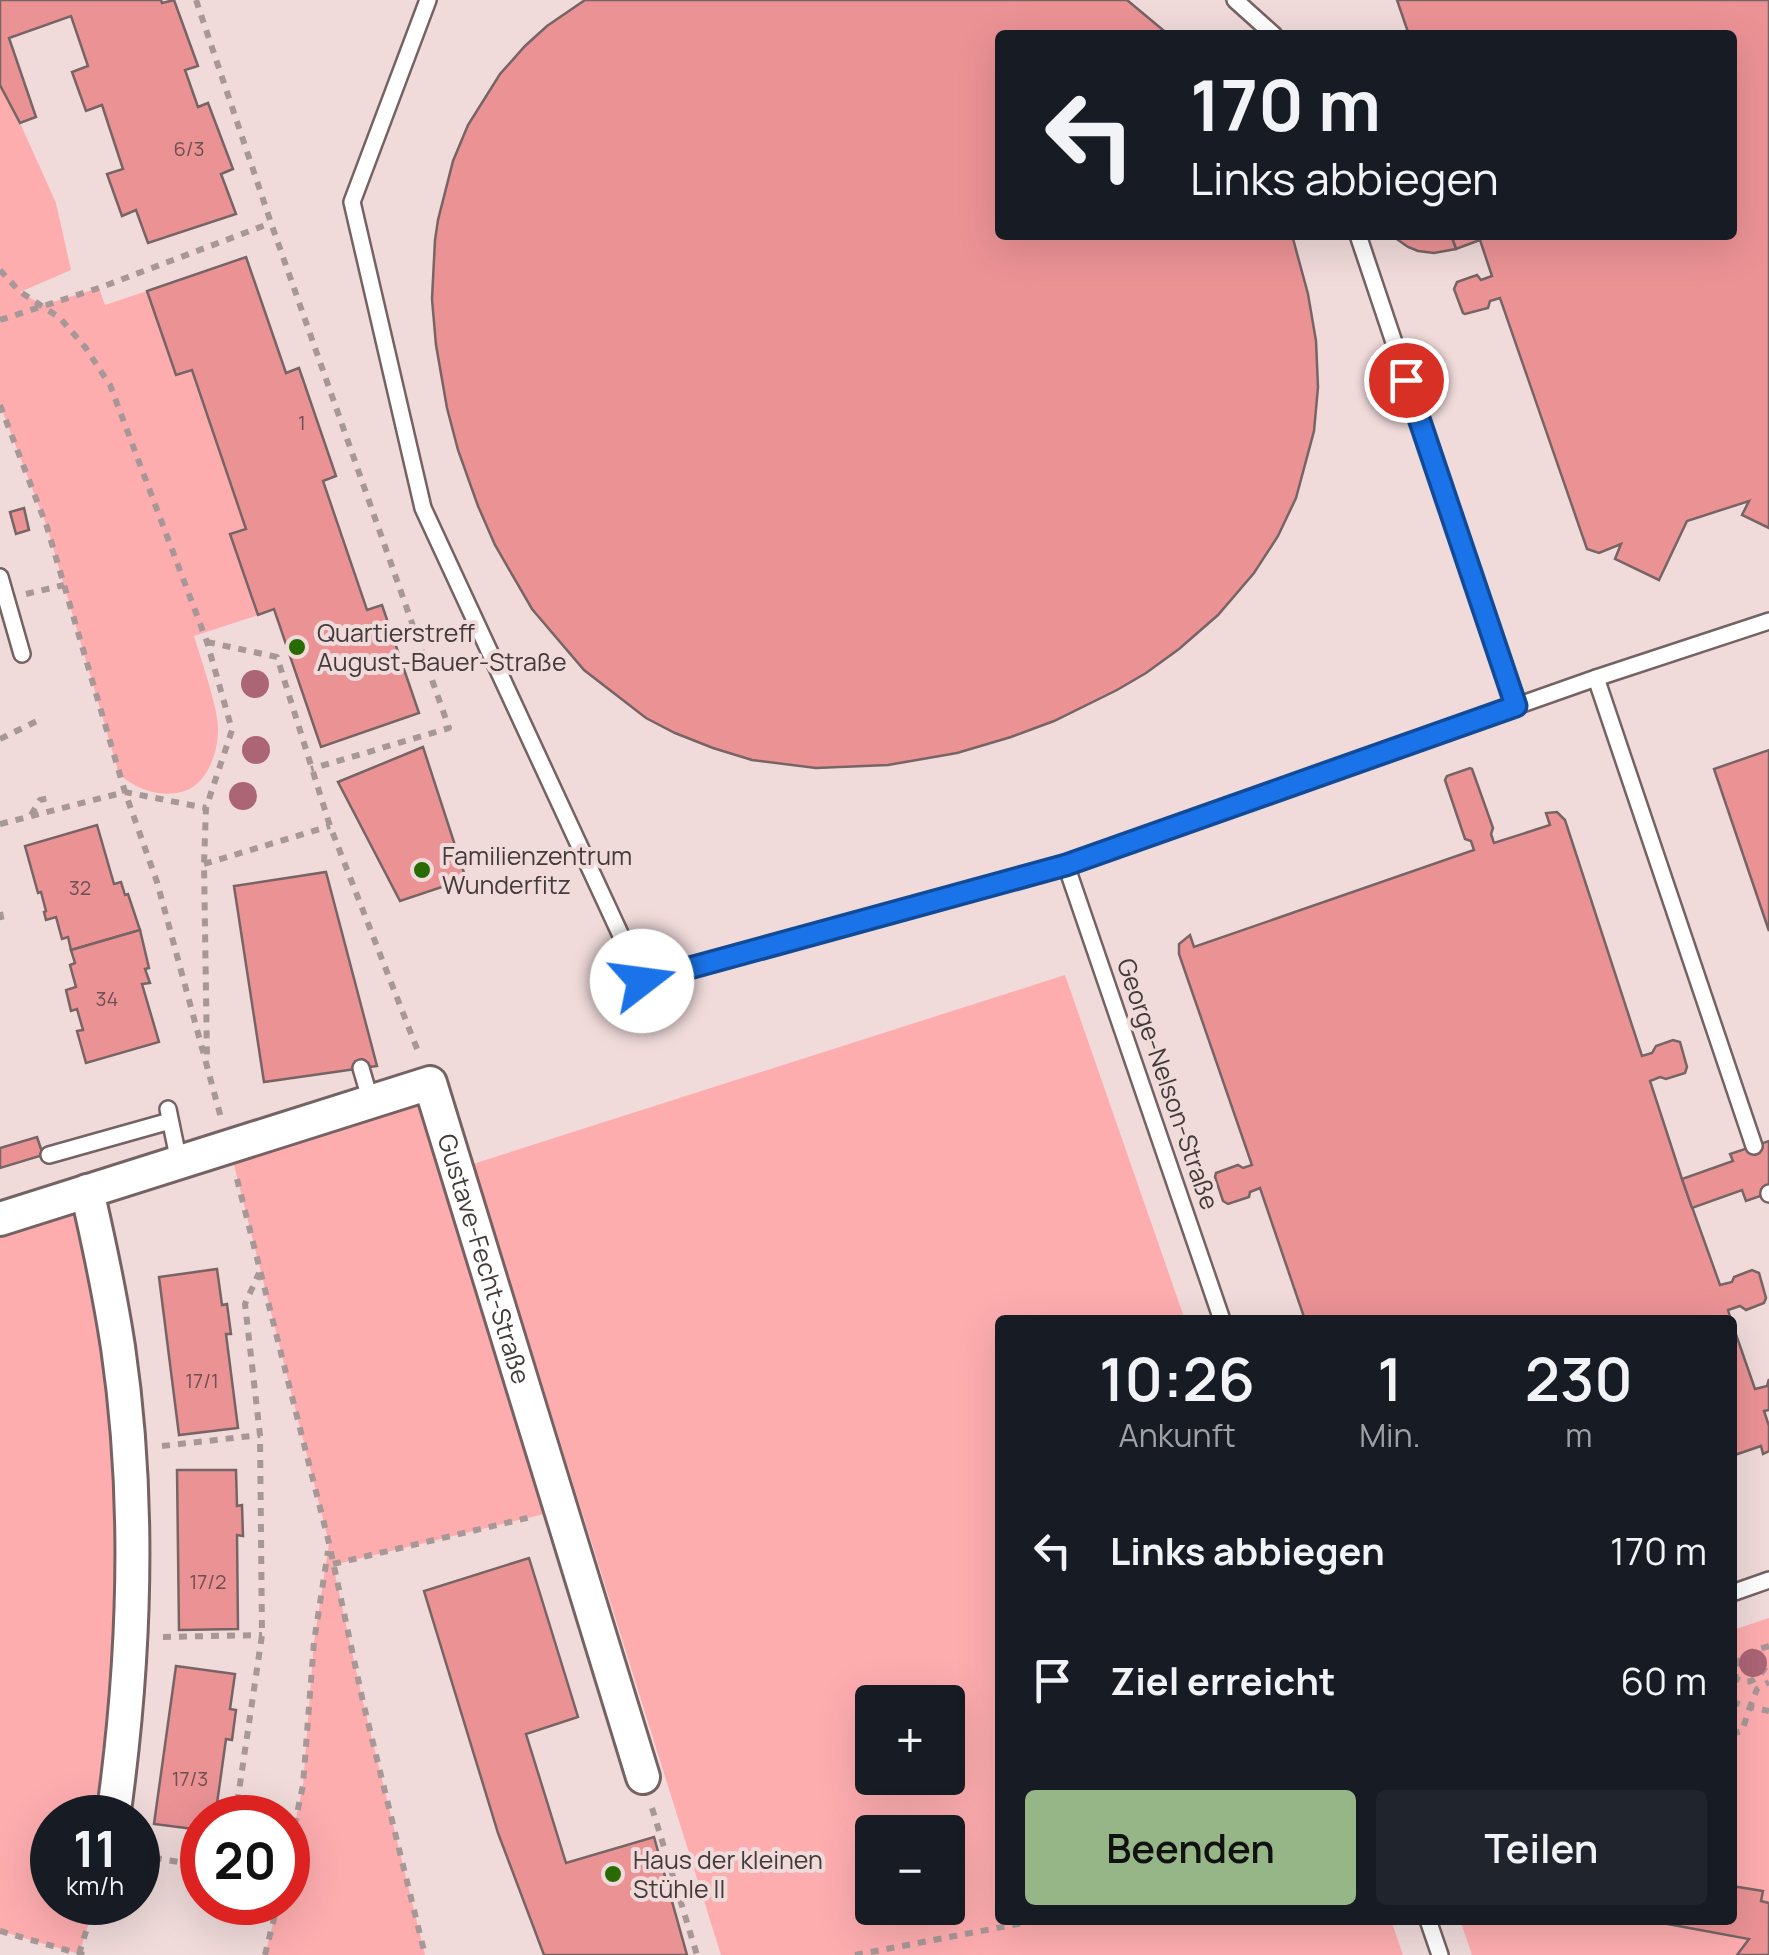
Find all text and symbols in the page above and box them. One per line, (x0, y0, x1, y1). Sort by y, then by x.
text: 170 m (1190, 56, 1381, 152)
icon: left (1025, 70, 1155, 200)
house number: 6/3 (173, 135, 205, 162)
text: Links abbiegen (1190, 147, 1499, 209)
pin (1364, 338, 1449, 423)
icon: arrive (1379, 353, 1434, 408)
house number: 1 (298, 409, 306, 436)
place label: Quartierstreff August-Bauer-Straße (317, 615, 567, 679)
marker: Quartierstreff August-Bauer-Straße (286, 636, 308, 658)
place label: Familienzentrum Wunderfitz (442, 838, 632, 902)
marker: Familienzentrum Wunderfitz (411, 859, 433, 881)
house number: 32 (69, 874, 91, 901)
position arrow (590, 929, 694, 1033)
street label: George-Nelson-Straße (1109, 953, 1228, 1214)
house number: 34 (96, 985, 118, 1012)
street label: Gustave-Fecht-Straße (430, 1129, 539, 1388)
text: 10:26 (1099, 1337, 1255, 1419)
text: 1 (1377, 1337, 1403, 1419)
text: 230 (1525, 1337, 1633, 1419)
house number: 17/1 (185, 1367, 219, 1394)
text: Ankunft (1118, 1413, 1236, 1457)
text: Min. (1359, 1413, 1421, 1457)
text: m (1565, 1413, 1592, 1457)
icon: left (1025, 1523, 1080, 1578)
text: Links abbiegen (1110, 1524, 1385, 1576)
text: 170 m (1610, 1524, 1707, 1576)
house number: 17/2 (190, 1568, 227, 1595)
icon: arrive (1025, 1653, 1080, 1708)
text: Ziel erreicht (1110, 1654, 1335, 1706)
text: 60 m (1620, 1654, 1707, 1706)
map controls (855, 1685, 965, 1925)
button: + (855, 1685, 965, 1795)
house number: 17/3 (172, 1765, 208, 1792)
button: Beenden (1025, 1790, 1356, 1905)
button: Teilen (1376, 1790, 1707, 1905)
speed limit sign: 20 (180, 1795, 310, 1925)
text: 11 (73, 1814, 117, 1882)
button: − (855, 1815, 965, 1925)
place label: Haus der kleinen Stühle II (633, 1842, 823, 1906)
marker: Haus der kleinen Stühle II (602, 1863, 624, 1885)
text: km/h (66, 1868, 124, 1903)

